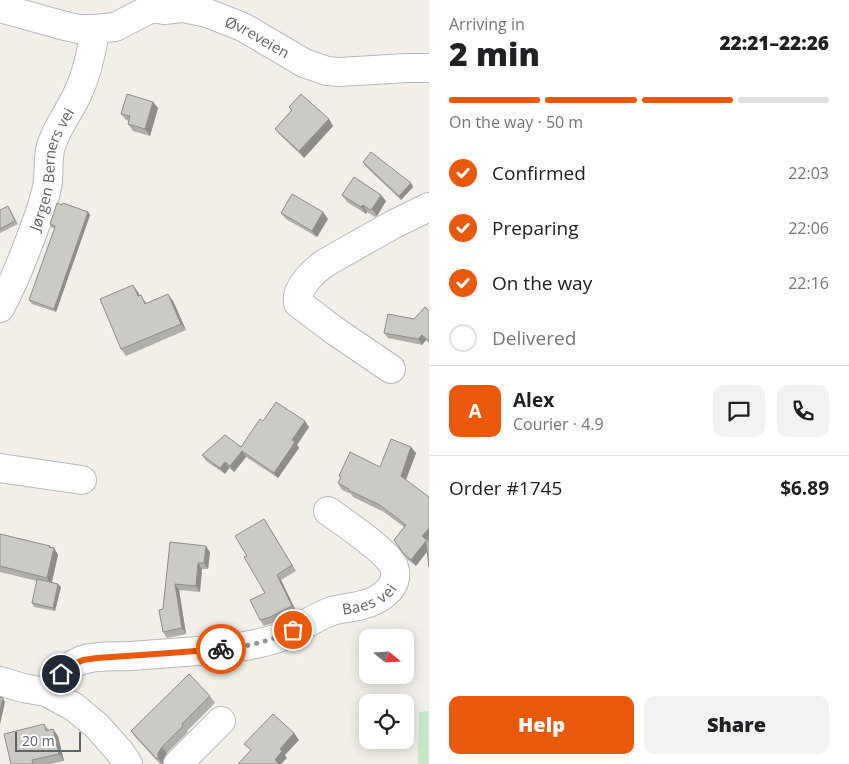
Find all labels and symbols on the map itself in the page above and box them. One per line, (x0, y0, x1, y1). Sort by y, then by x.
street label: Øvreveien (222, 11, 293, 62)
street label: Jørgen Berners vei (24, 104, 78, 235)
street label: Baes vei (341, 580, 401, 619)
pin (272, 609, 314, 651)
courier (196, 624, 246, 674)
north arrow (359, 629, 414, 684)
pin (40, 653, 82, 695)
scale bar (15, 729, 81, 752)

